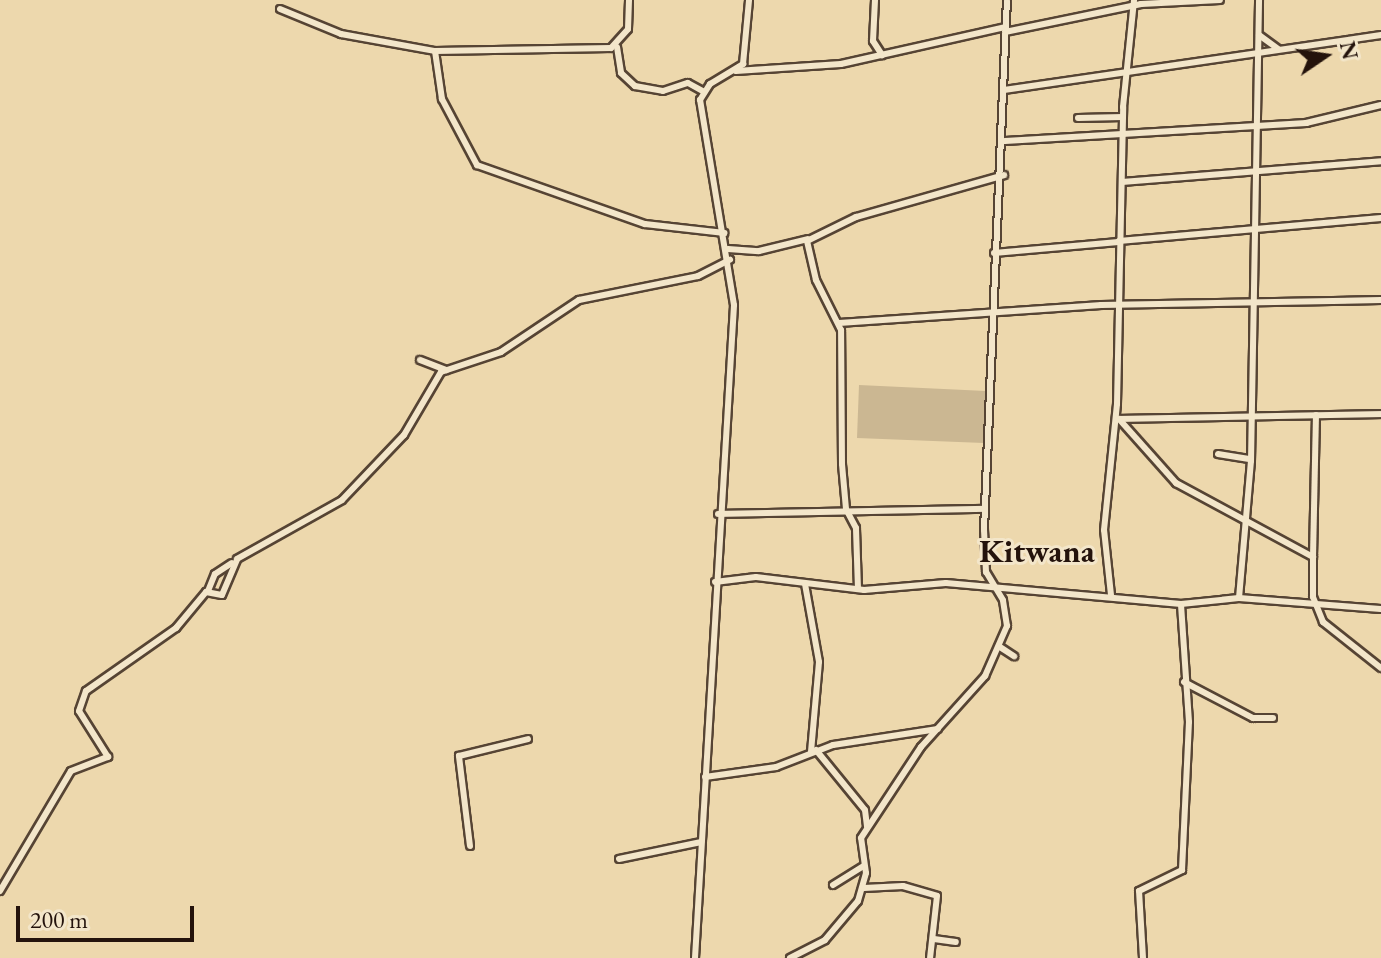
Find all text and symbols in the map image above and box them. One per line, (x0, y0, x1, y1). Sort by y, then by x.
north arrow (1285, 16, 1365, 96)
text: N (1333, 39, 1365, 62)
district label: Kitwana (979, 532, 1095, 570)
scale bar (20, 890, 198, 940)
text: 200 m (30, 904, 88, 935)

